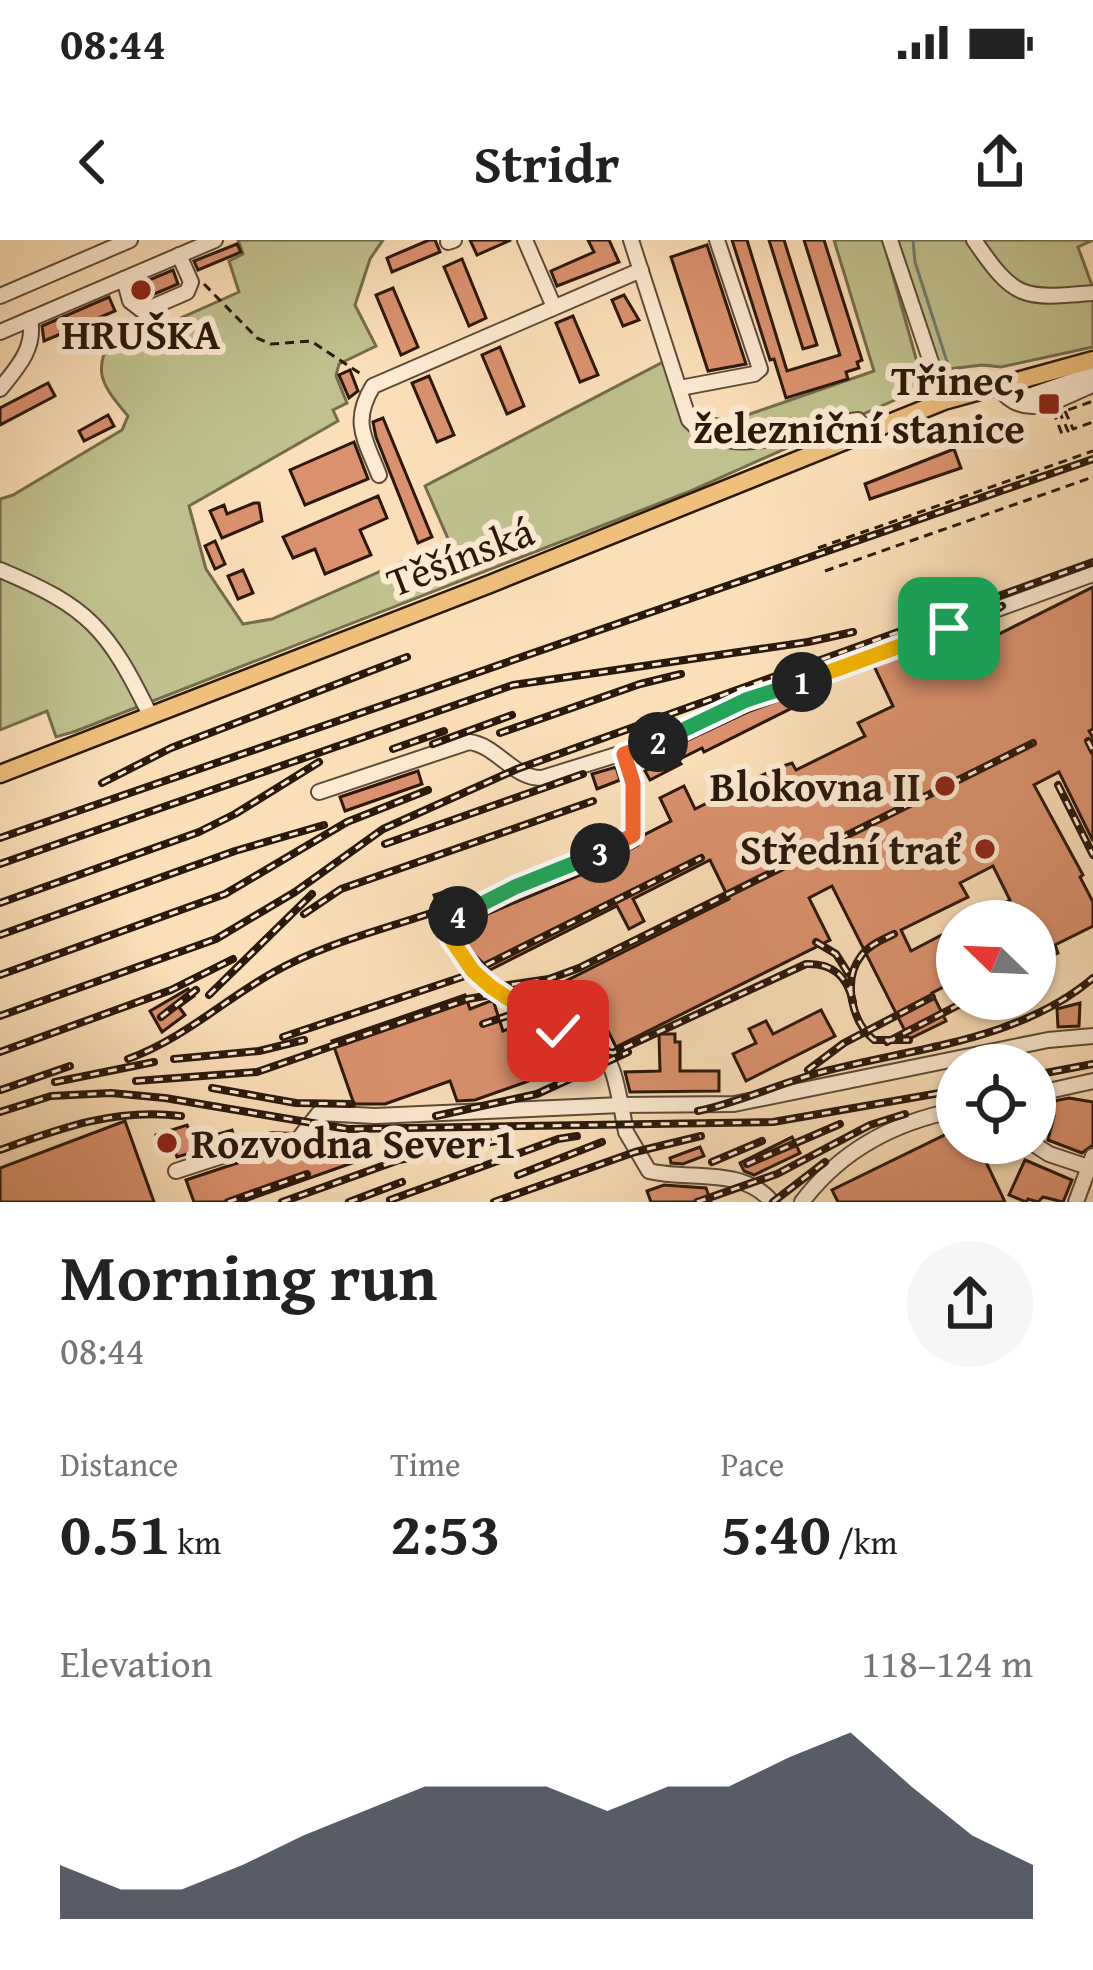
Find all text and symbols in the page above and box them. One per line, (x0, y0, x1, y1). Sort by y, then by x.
text: 08:44 (60, 10, 166, 75)
text: Stridr (473, 123, 620, 202)
icon: back (60, 129, 126, 195)
icon: share (967, 129, 1033, 195)
marker: HRUŠKA (128, 277, 154, 303)
place label: HRUŠKA (62, 303, 221, 364)
place label: Třinec, železniční stanice (693, 349, 1025, 458)
marker: Třinec, železniční stanice (1036, 391, 1062, 417)
street label: Těšínská (377, 500, 542, 611)
pin (898, 577, 1000, 679)
icon: arrive (916, 595, 982, 661)
pin: 1 (772, 652, 832, 712)
text: 1 (793, 658, 811, 706)
pin: 2 (628, 712, 688, 772)
text: 2 (649, 718, 667, 766)
place label: Blokovna II (710, 755, 921, 816)
marker: Blokovna II (932, 773, 958, 799)
place label: Střední trať (740, 818, 962, 879)
pin: 3 (570, 823, 630, 883)
text: 3 (591, 829, 609, 877)
marker: Střední trať (972, 836, 998, 862)
pin: 4 (428, 886, 488, 946)
text: 4 (449, 892, 467, 940)
north arrow (936, 900, 1056, 1020)
map controls (936, 900, 1056, 1164)
pin (507, 980, 609, 1082)
icon: check (525, 998, 591, 1064)
button: locate (936, 1044, 1056, 1164)
place label: Rozvodna Sever 1 (191, 1112, 516, 1173)
marker: Rozvodna Sever 1 (154, 1130, 180, 1156)
text: Morning run (60, 1227, 437, 1324)
button: share (907, 1241, 1033, 1367)
text: 08:44 (60, 1321, 145, 1378)
text: Distance (60, 1440, 178, 1488)
text: Time (390, 1440, 461, 1488)
text: Pace (721, 1440, 784, 1488)
text: 0.51 (60, 1488, 170, 1576)
text: 2:53 (390, 1488, 501, 1576)
text: 5:40 (721, 1488, 831, 1576)
text: km (170, 1518, 221, 1566)
text: /km (831, 1518, 897, 1566)
text: Elevation (60, 1634, 213, 1691)
text: 118–124 m (861, 1634, 1033, 1691)

